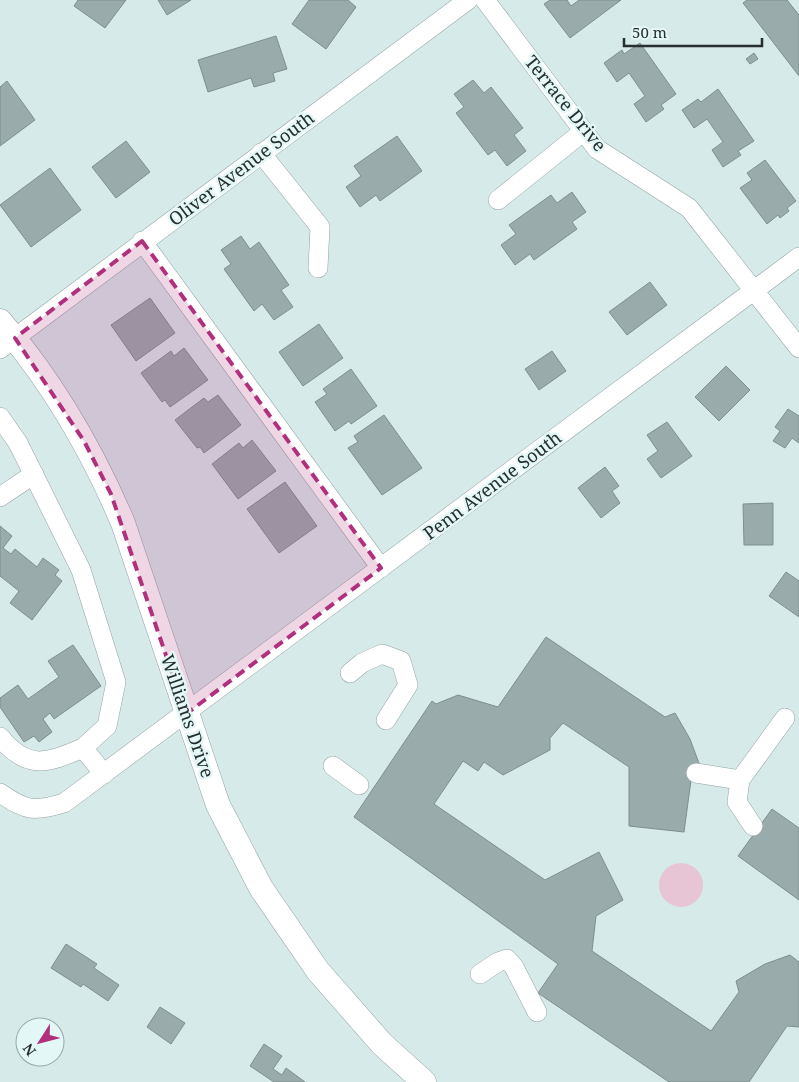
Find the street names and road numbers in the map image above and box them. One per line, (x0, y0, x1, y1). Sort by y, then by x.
street label: Terrace Drive (520, 50, 612, 156)
street label: Oliver Avenue South (163, 105, 319, 231)
street label: Penn Avenue South (418, 425, 566, 545)
street label: Williams Drive (156, 651, 220, 781)

